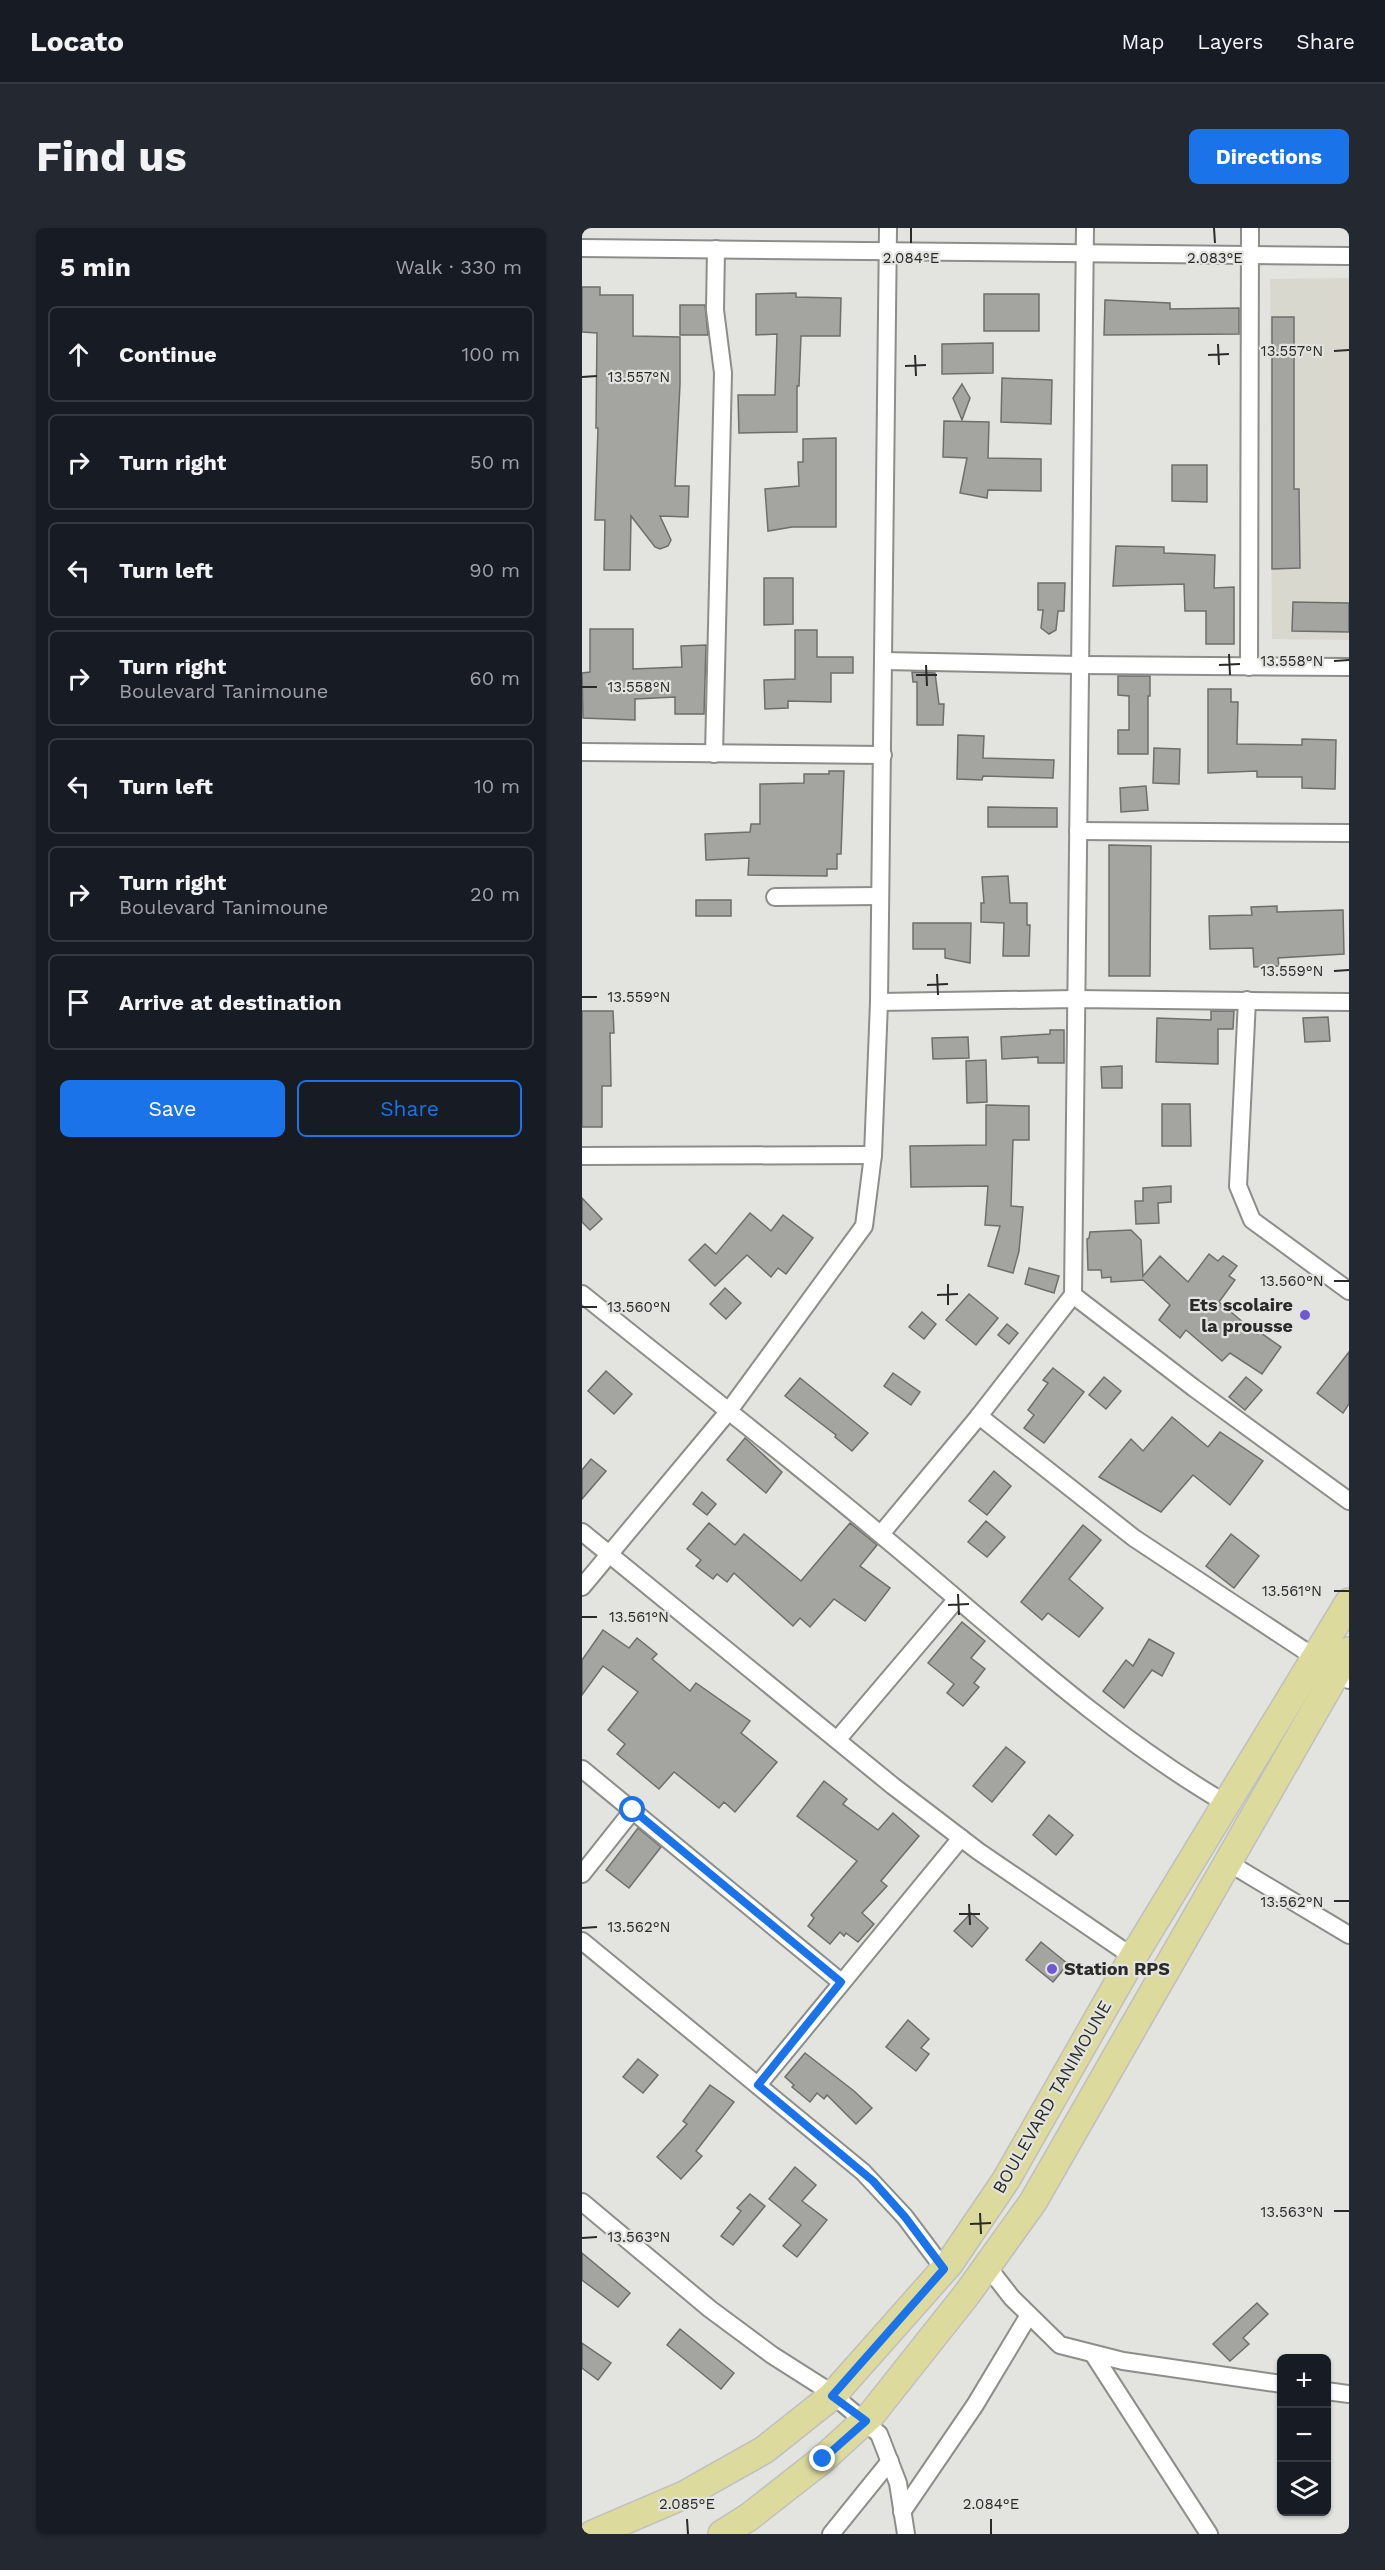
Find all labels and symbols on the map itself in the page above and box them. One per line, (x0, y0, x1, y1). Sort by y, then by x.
text: 2.084°E (883, 249, 939, 267)
text: 2.083°E (1187, 249, 1243, 267)
text: 13.557°N (1261, 342, 1323, 360)
text: 13.557°N (608, 368, 670, 386)
text: 13.558°N (1260, 652, 1324, 670)
text: 13.558°N (607, 678, 671, 696)
text: 13.559°N (1260, 962, 1324, 980)
text: 13.559°N (607, 988, 671, 1006)
text: 13.560°N (1260, 1272, 1324, 1290)
place label: Ets scolaire la prousse (1189, 1294, 1293, 1336)
text: 13.560°N (607, 1298, 671, 1316)
marker: Ets scolaire la prousse (1298, 1308, 1312, 1322)
text: 13.561°N (1262, 1582, 1322, 1600)
text: 13.561°N (609, 1608, 669, 1626)
route start (619, 1796, 645, 1822)
text: 13.562°N (1260, 1893, 1324, 1911)
text: 13.562°N (607, 1918, 671, 1936)
place label: Station RPS (1064, 1958, 1170, 1979)
marker: Station RPS (1045, 1962, 1059, 1976)
street label: BOULEVARD TANIMOUNE (988, 1997, 1115, 2197)
text: 13.563°N (1260, 2203, 1324, 2221)
text: 13.563°N (607, 2228, 671, 2246)
route end (809, 2445, 835, 2471)
text: 2.085°E (659, 2495, 715, 2513)
text: 2.084°E (963, 2495, 1019, 2513)

